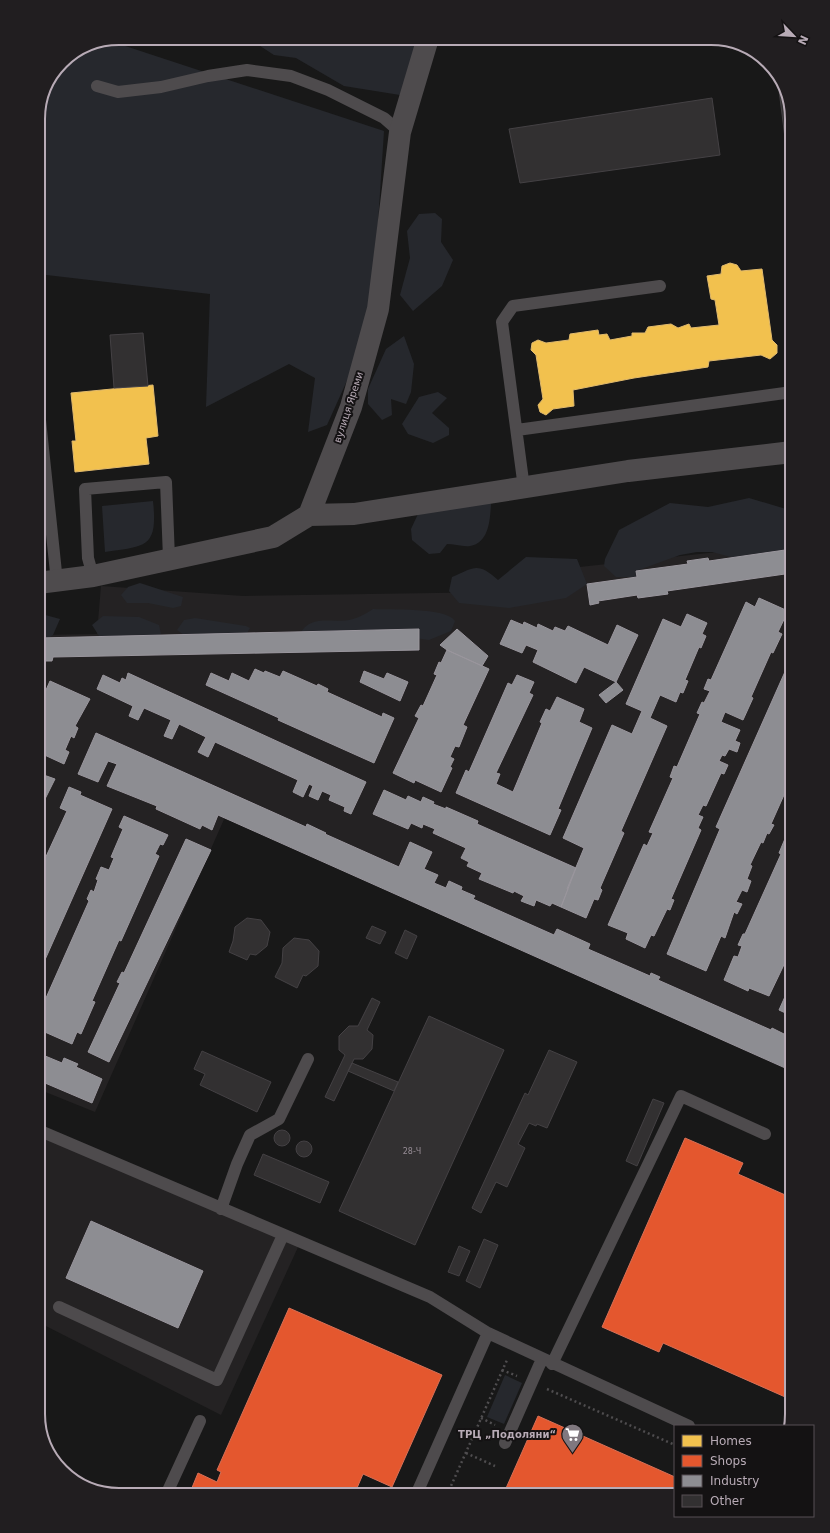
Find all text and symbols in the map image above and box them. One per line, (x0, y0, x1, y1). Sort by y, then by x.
north arrow (774, 16, 814, 56)
text: N (795, 33, 810, 47)
street label: вулиця Яреми (332, 370, 365, 444)
house number: 28-Ч (403, 1147, 421, 1156)
supermarket icon: ТРЦ „Подоляни“ (559, 1421, 585, 1454)
legend (674, 1425, 814, 1517)
place label: ТРЦ „Подоляни“ (458, 1429, 556, 1440)
text: Homes (710, 1434, 752, 1448)
text: Shops (710, 1454, 746, 1468)
text: Industry (710, 1474, 759, 1488)
text: Other (710, 1494, 744, 1508)

